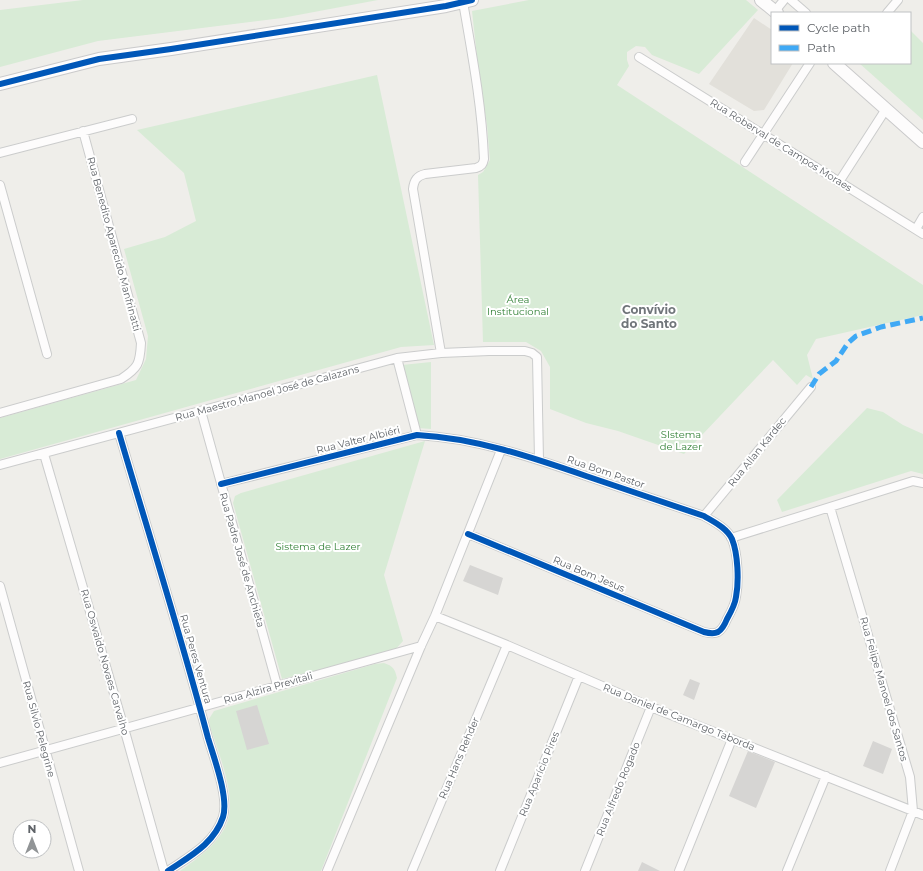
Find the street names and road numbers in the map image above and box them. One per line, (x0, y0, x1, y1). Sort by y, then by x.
street label: Rua Roberval de Campos Moraes (708, 96, 855, 194)
street label: Rua Benedito Aparecido Manfrinatti (84, 155, 144, 333)
street label: Rua Maestro Manoel José de Calazans (174, 362, 361, 424)
street label: Rua Allan Kardec (725, 414, 789, 489)
street label: Rua Valter Albiéri (315, 423, 401, 457)
street label: Rua Bom Pastor (565, 453, 647, 491)
street label: Rua Padre José de Anchieta (216, 491, 268, 629)
street label: Rua Bom Jesus (551, 553, 627, 595)
street label: Rua Oswaldo Novaes Carvalho (78, 587, 132, 737)
street label: Rua Peres Ventura (177, 613, 215, 705)
street label: Rua Felipe Manoel dos Santos (857, 615, 911, 763)
street label: Rua Alzira Previtali (222, 669, 314, 707)
street label: Rua Silvio Pelegrine (20, 679, 58, 779)
street label: Rua Daniel de Camargo Taborda (601, 680, 757, 754)
street label: Rua Hans Rehder (436, 715, 482, 801)
street label: Rua Aparício Pires (516, 729, 562, 818)
street label: Rua Alfredo Rogado (593, 740, 643, 838)

